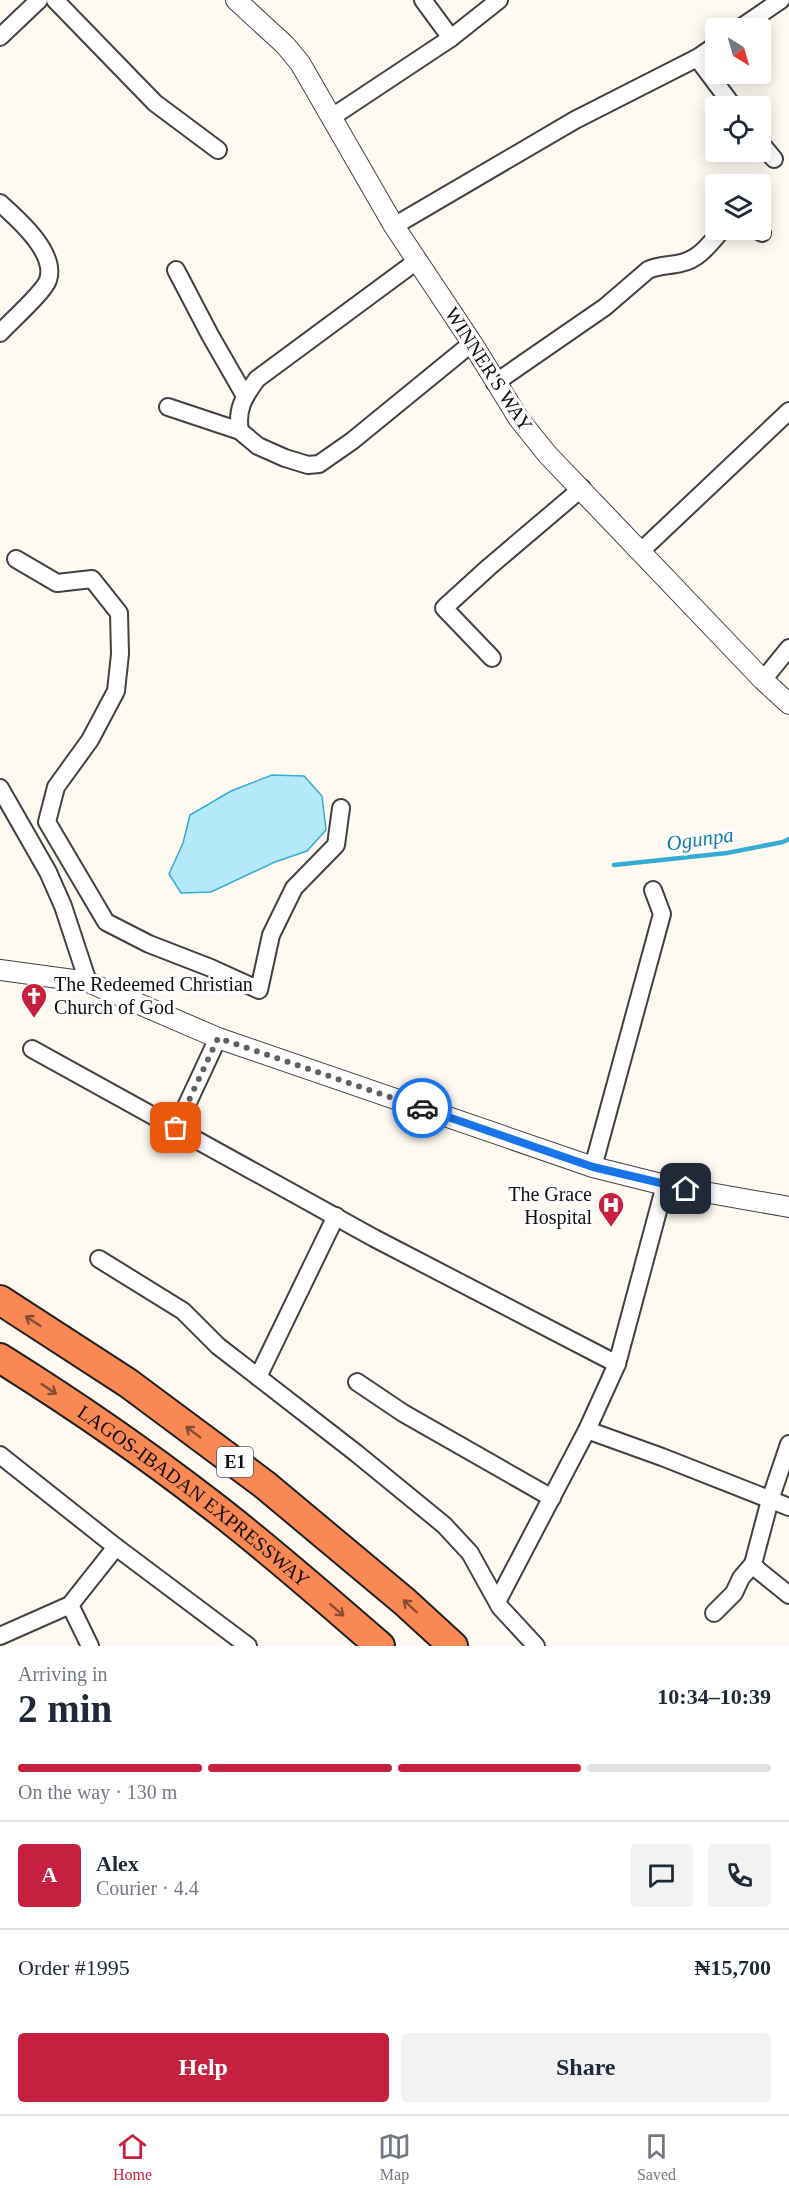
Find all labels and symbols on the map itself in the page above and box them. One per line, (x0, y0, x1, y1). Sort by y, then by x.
north arrow (705, 18, 771, 84)
street label: WINNER'S WAY (441, 303, 537, 435)
water label: Ogunpa (665, 822, 735, 856)
place label: The Redeemed Christian Church of God (54, 973, 253, 1018)
church icon: The Redeemed Christian Church of God (19, 981, 49, 1019)
courier (392, 1078, 452, 1138)
pin (150, 1102, 201, 1153)
pin (660, 1163, 711, 1214)
place label: The Grace Hospital (508, 1183, 592, 1229)
hospital icon: The Grace Hospital (596, 1190, 626, 1228)
one-way arrow (25, 1314, 42, 1326)
one-way arrow (41, 1383, 57, 1395)
street label: LAGOS-IBADAN EXPRESSWAY (74, 1401, 314, 1591)
one-way arrow (185, 1425, 201, 1438)
road number: E1 (217, 1447, 253, 1477)
one-way arrow (403, 1600, 418, 1614)
one-way arrow (329, 1603, 345, 1616)

